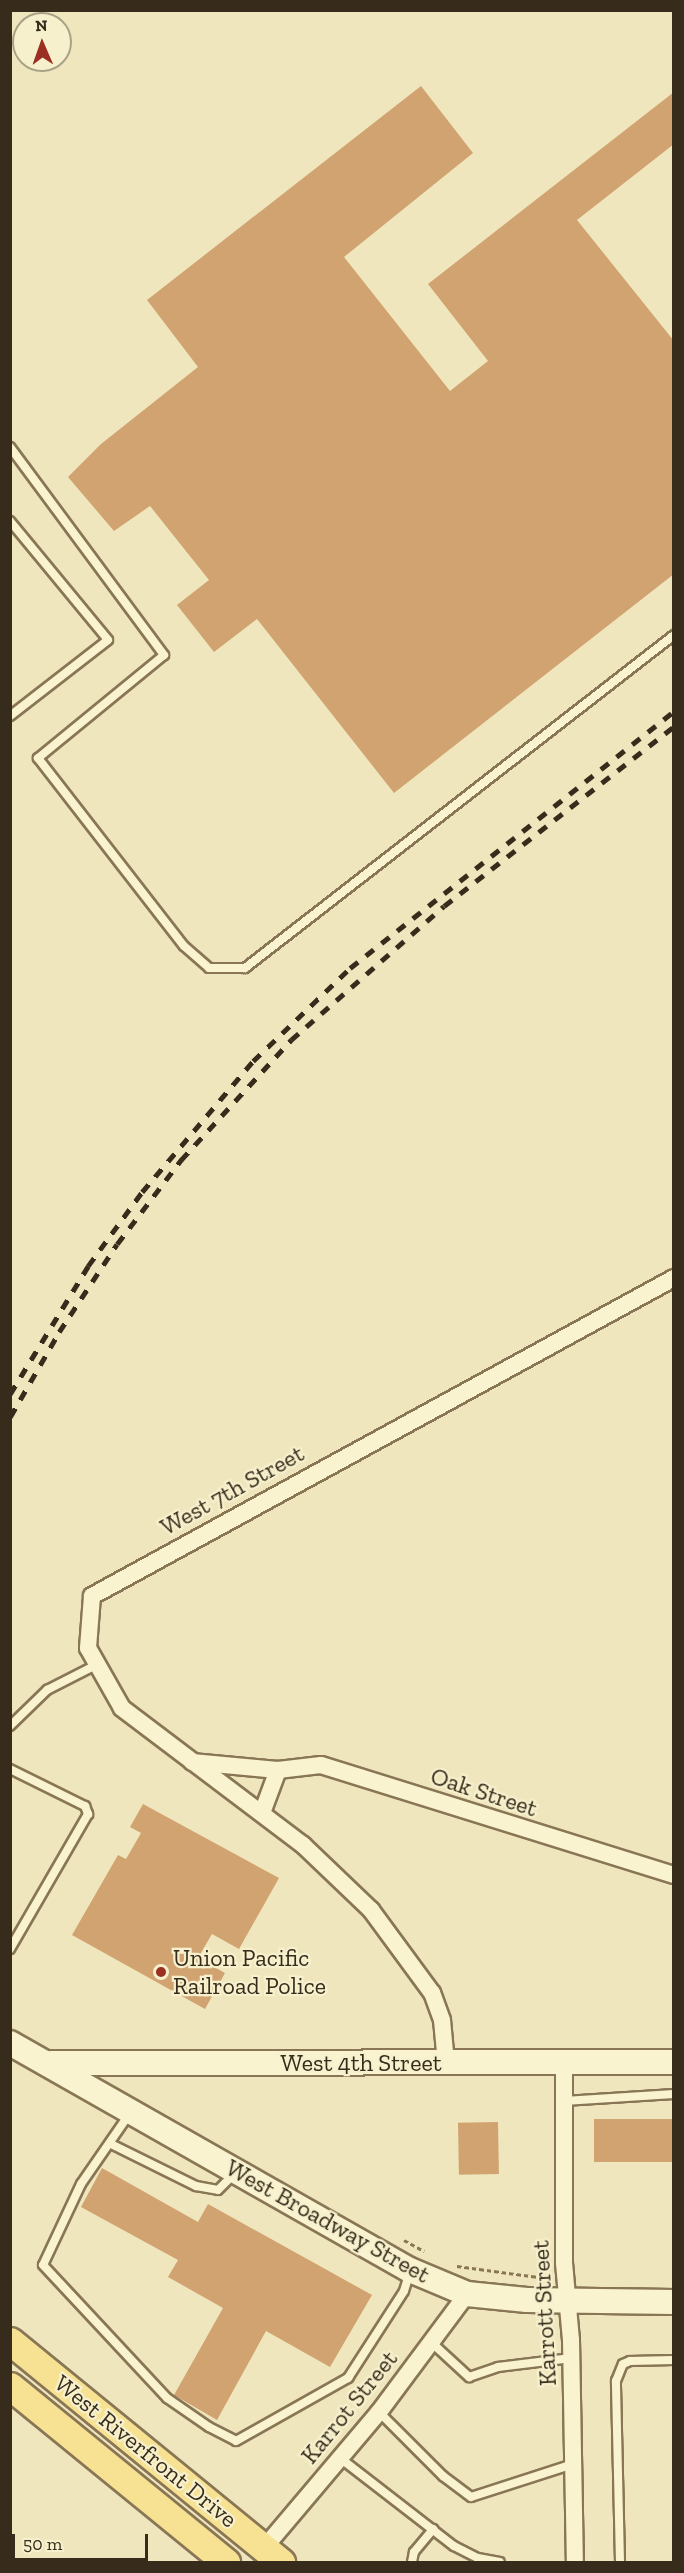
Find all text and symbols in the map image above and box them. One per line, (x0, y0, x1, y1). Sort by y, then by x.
north arrow (12, 12, 72, 72)
text: N (35, 16, 48, 35)
street label: West 7th Street (155, 1439, 309, 1541)
street label: Oak Street (427, 1761, 541, 1823)
place label: Union Pacific Railroad Police (173, 1944, 326, 2000)
marker: Union Pacific Railroad Police (154, 1965, 168, 1979)
street label: West 4th Street (280, 2049, 442, 2077)
street label: West Broadway Street (221, 2153, 435, 2289)
street label: Karrott Street (526, 2239, 562, 2387)
street label: Karrot Street (295, 2345, 403, 2469)
street label: West Riverfront Drive (49, 2369, 243, 2533)
scale bar (15, 2522, 152, 2560)
text: 50 m (23, 2533, 62, 2555)

